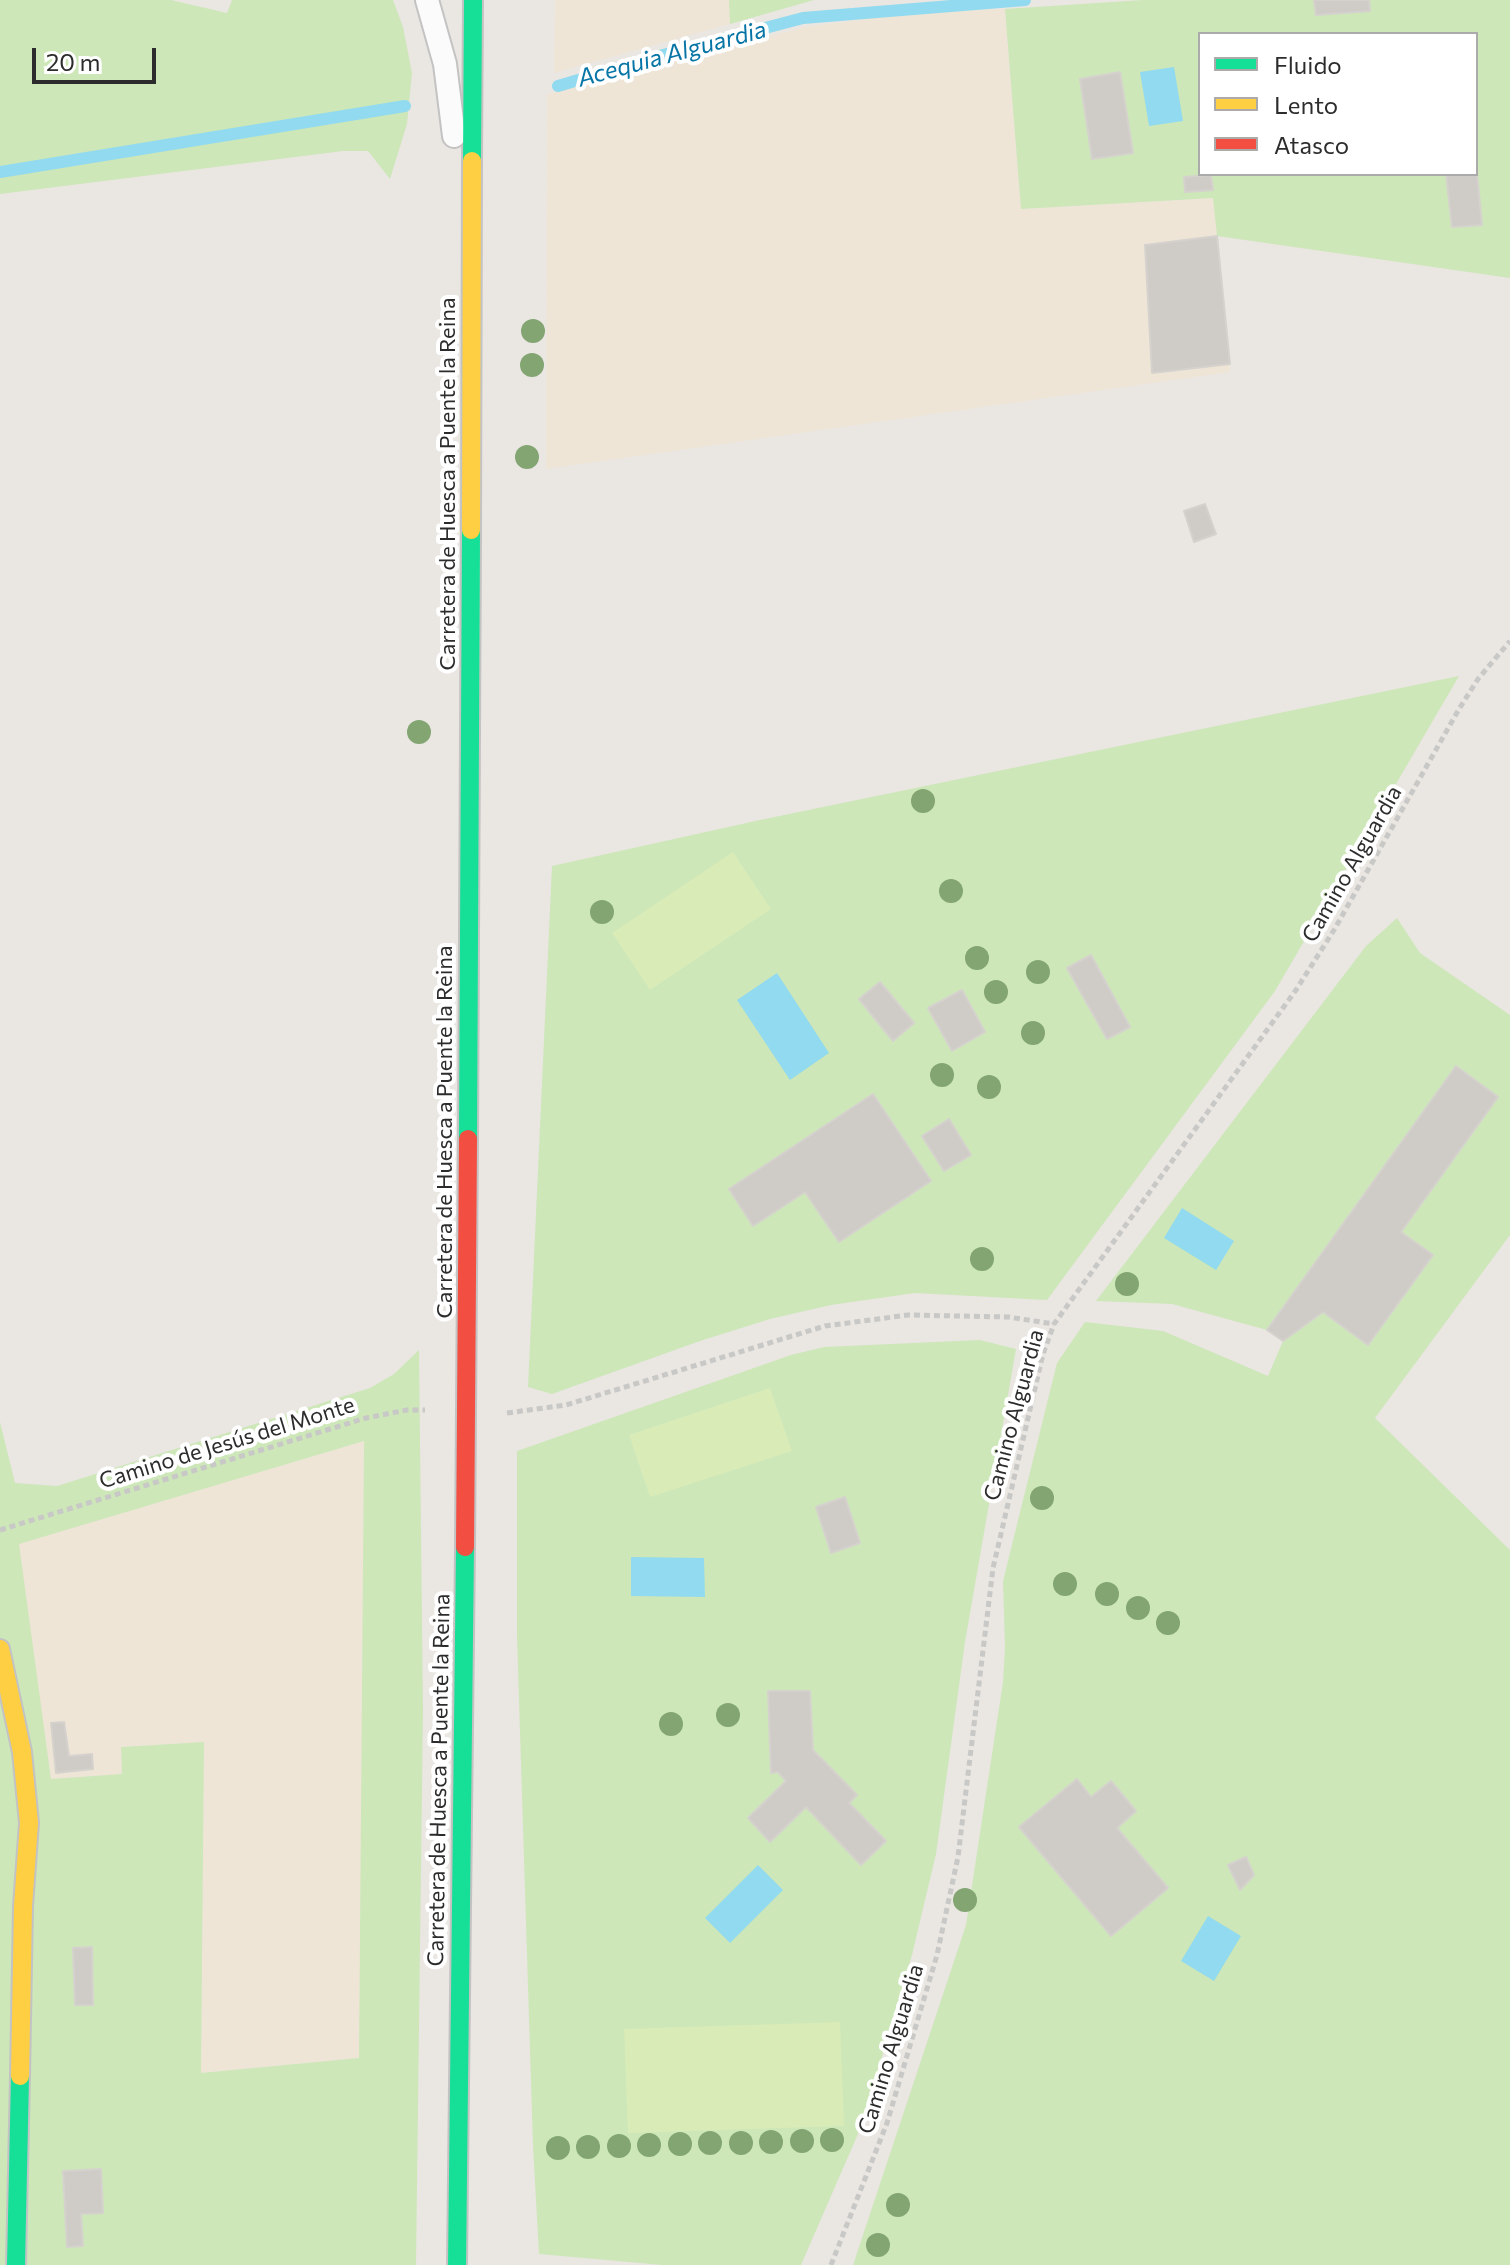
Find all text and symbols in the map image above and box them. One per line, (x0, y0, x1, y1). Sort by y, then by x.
water label: Acequia Alguardia (574, 15, 770, 93)
scale bar (36, 32, 160, 82)
legend (1198, 32, 1478, 176)
text: 20 m (46, 47, 100, 76)
text: Fluido (1274, 50, 1342, 79)
text: Lento (1274, 90, 1338, 119)
text: Atasco (1274, 130, 1349, 159)
street label: Carretera de Huesca a Puente la Reina (435, 298, 461, 670)
street label: Camino Alguardia (1297, 781, 1407, 947)
street label: Carretera de Huesca a Puente la Reina (432, 946, 458, 1318)
street label: Camino Alguardia (978, 1327, 1050, 1503)
street label: Camino de Jesús del Monte (96, 1392, 358, 1494)
street label: Carretera de Huesca a Puente la Reina (423, 1593, 455, 1967)
street label: Camino Alguardia (853, 1961, 929, 2137)

